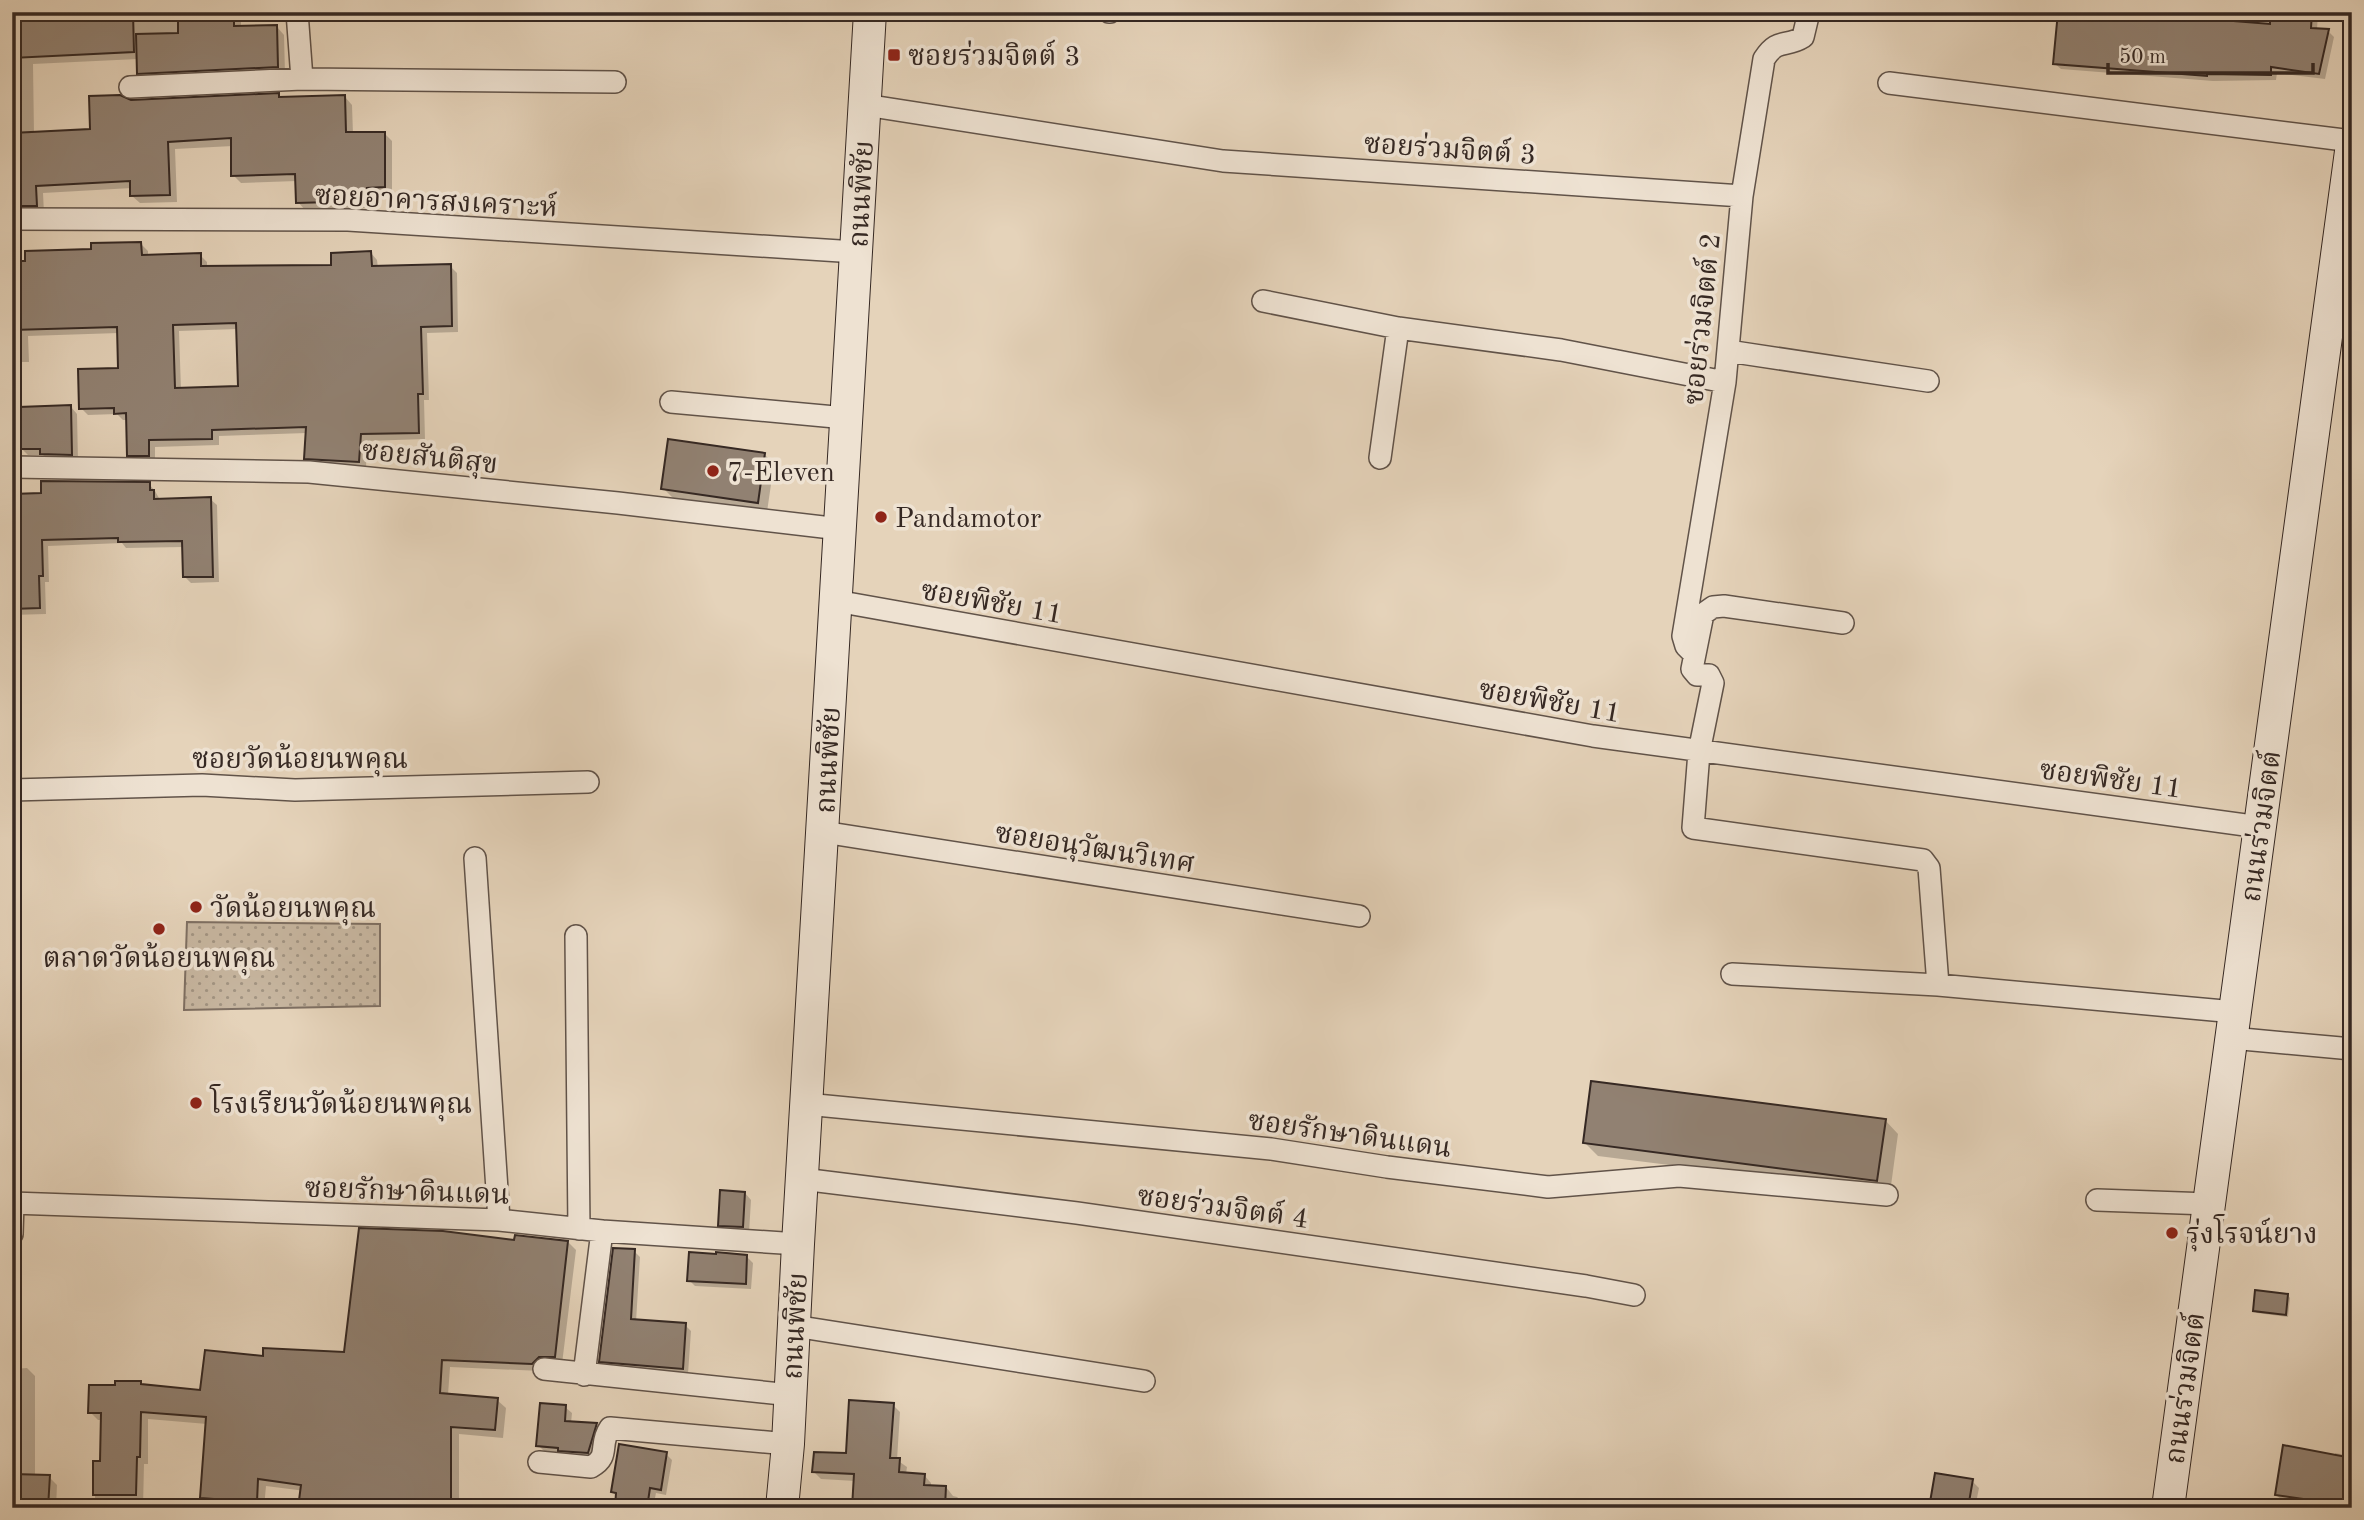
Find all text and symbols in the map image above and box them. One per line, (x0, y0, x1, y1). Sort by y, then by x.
scale bar (2108, 32, 2313, 76)
place label: ซอยร่วมจิตต์ 3 (908, 39, 1081, 72)
marker: ซอยร่วมจิตต์ 3 (886, 47, 902, 63)
text: 50 m (2119, 47, 2166, 68)
street label: ซอยร่วมจิตต์ 3 (1363, 126, 1537, 171)
street label: ถนนพิชัย (843, 140, 880, 248)
street label: ซอยอาคารสงเคราะห์ (314, 178, 558, 223)
street label: ซอยร่วมจิตต์ 2 (1676, 232, 1727, 407)
street label: ซอยสันติสุข (360, 435, 499, 482)
place label: 7-Eleven (727, 460, 835, 488)
marker: 7-Eleven (705, 463, 721, 479)
place label: Pandamotor (895, 506, 1042, 534)
marker: Pandamotor (873, 509, 889, 525)
street label: ซอยพิชัย 11 (918, 575, 1065, 630)
street label: ซอยพิชัย 11 (1476, 674, 1623, 729)
street label: ถนนพิชัย (810, 706, 847, 814)
street label: ซอยวัดน้อยนพคุณ (192, 743, 408, 777)
street label: ถนนร่วมจิตต์ (2234, 748, 2287, 904)
street label: ซอยพิชัย 11 (2038, 754, 2184, 805)
street label: ซอยอนุวัฒนวิเทศ (992, 817, 1197, 882)
place label: วัดน้อยนพคุณ (210, 892, 376, 926)
marker: วัดน้อยนพคุณ (188, 899, 204, 915)
marker: ตลาดวัดน้อยนพคุณ (151, 921, 167, 937)
place label: ตลาดวัดน้อยนพคุณ (43, 942, 275, 976)
place label: โรงเรียนวัดน้อยนพคุณ (209, 1084, 472, 1122)
marker: โรงเรียนวัดน้อยนพคุณ (188, 1095, 204, 1111)
street label: ซอยรักษาดินแดน (1246, 1105, 1454, 1164)
street label: ซอยรักษาดินแดน (304, 1172, 510, 1211)
street label: ซอยร่วมจิตต์ 4 (1135, 1178, 1311, 1235)
place label: รุ่งโรจน์ยาง (2186, 1214, 2317, 1252)
marker: รุ่งโรจน์ยาง (2164, 1225, 2180, 1241)
street label: ถนนพิชัย (777, 1272, 814, 1380)
street label: ถนนร่วมจิตต์ (2158, 1310, 2211, 1466)

